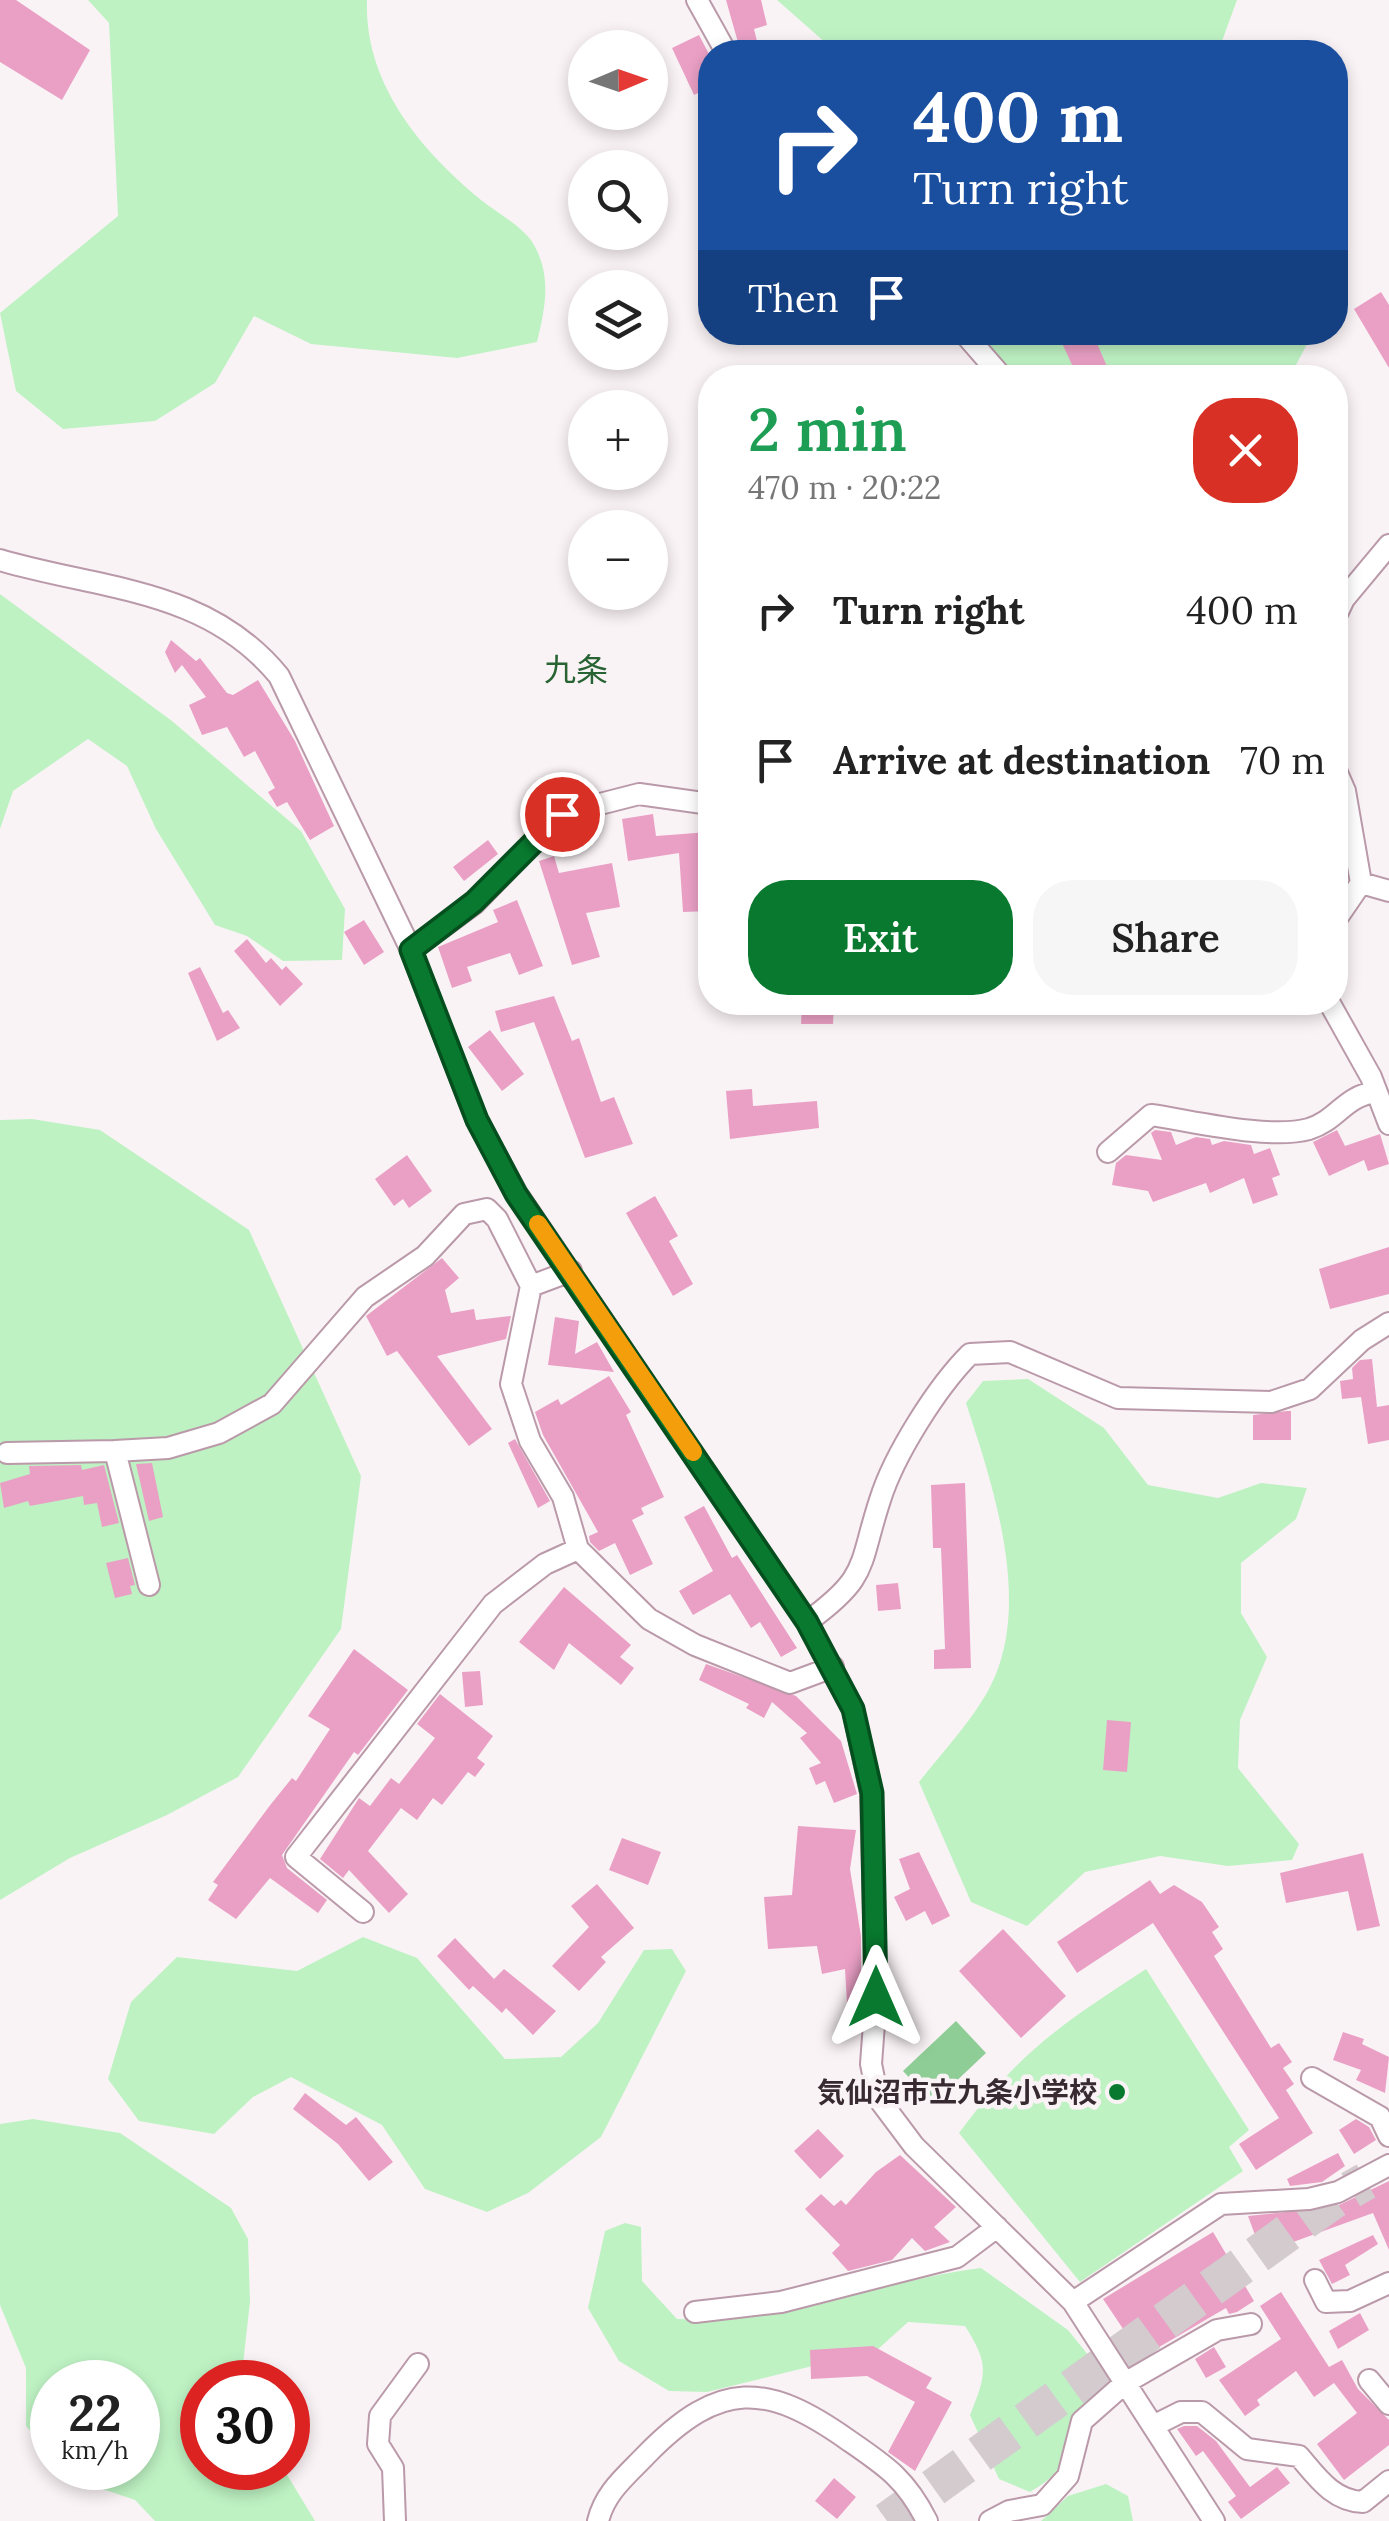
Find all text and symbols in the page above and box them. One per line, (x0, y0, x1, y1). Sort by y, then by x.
north arrow (568, 30, 668, 130)
map controls (568, 30, 668, 610)
text: 400 m (913, 72, 1123, 161)
icon: right (748, 80, 878, 210)
button: search (568, 150, 668, 250)
text: Turn right (913, 159, 1129, 216)
button: layers (568, 270, 668, 370)
icon: arrive (859, 270, 914, 325)
text: Then (748, 274, 839, 322)
button: + (568, 390, 668, 490)
text: 2 min (748, 391, 907, 467)
button: close (1193, 398, 1298, 503)
text: 470 m · 20:22 (748, 467, 941, 508)
button: − (568, 510, 668, 610)
icon: right (748, 583, 803, 638)
text: Turn right (833, 586, 1024, 634)
text: 400 m (1186, 586, 1298, 634)
district label: 九条 (544, 649, 608, 690)
icon: arrive (748, 733, 803, 788)
text: Arrive at destination (833, 736, 1210, 784)
text: 70 m (1240, 736, 1325, 784)
pin (520, 772, 605, 857)
icon: arrive (535, 787, 590, 842)
button: Exit (748, 880, 1013, 995)
button: Share (1033, 880, 1298, 995)
position arrow (824, 1945, 928, 2049)
place label: 気仙沼市立九条小学校 (817, 2074, 1097, 2110)
marker: 気仙沼市立九条小学校 (1106, 2081, 1128, 2103)
speed limit sign: 30 (180, 2360, 310, 2490)
text: 22 (68, 2381, 122, 2445)
text: km/h (61, 2434, 129, 2466)

